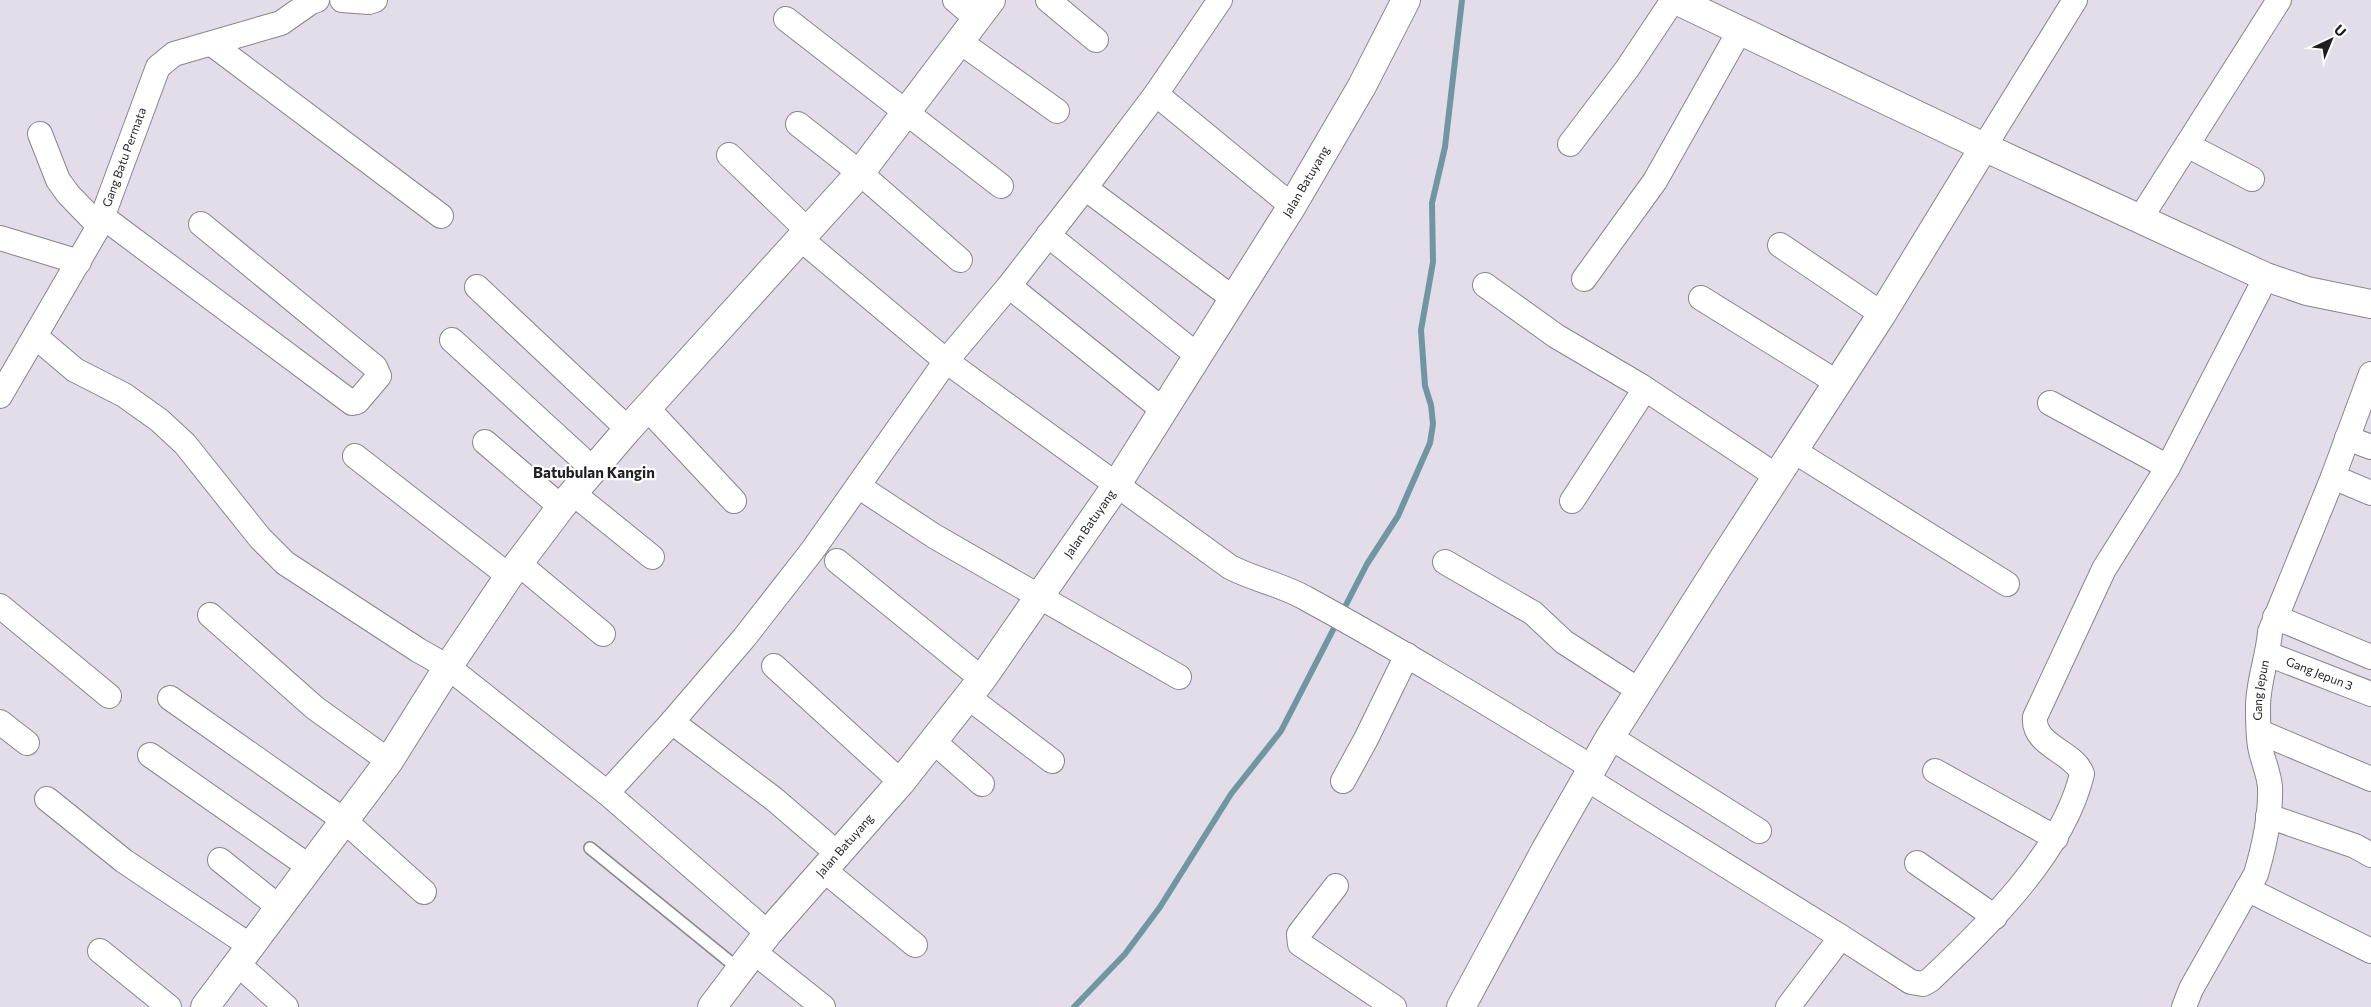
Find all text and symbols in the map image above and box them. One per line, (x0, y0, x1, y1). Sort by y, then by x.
north arrow (2306, 15, 2356, 65)
text: U (2331, 21, 2350, 40)
street label: Gang Batu Permata (99, 105, 148, 209)
street label: Jalan Batuyang (1279, 143, 1332, 220)
district label: Batubulan Kangin (533, 463, 655, 481)
street label: Jalan Batuyang (1061, 486, 1118, 561)
street label: Gang Jepun 3 (2284, 654, 2355, 692)
street label: Gang Jepun (2250, 658, 2271, 721)
street label: Jalan Batuyang (812, 810, 876, 880)

